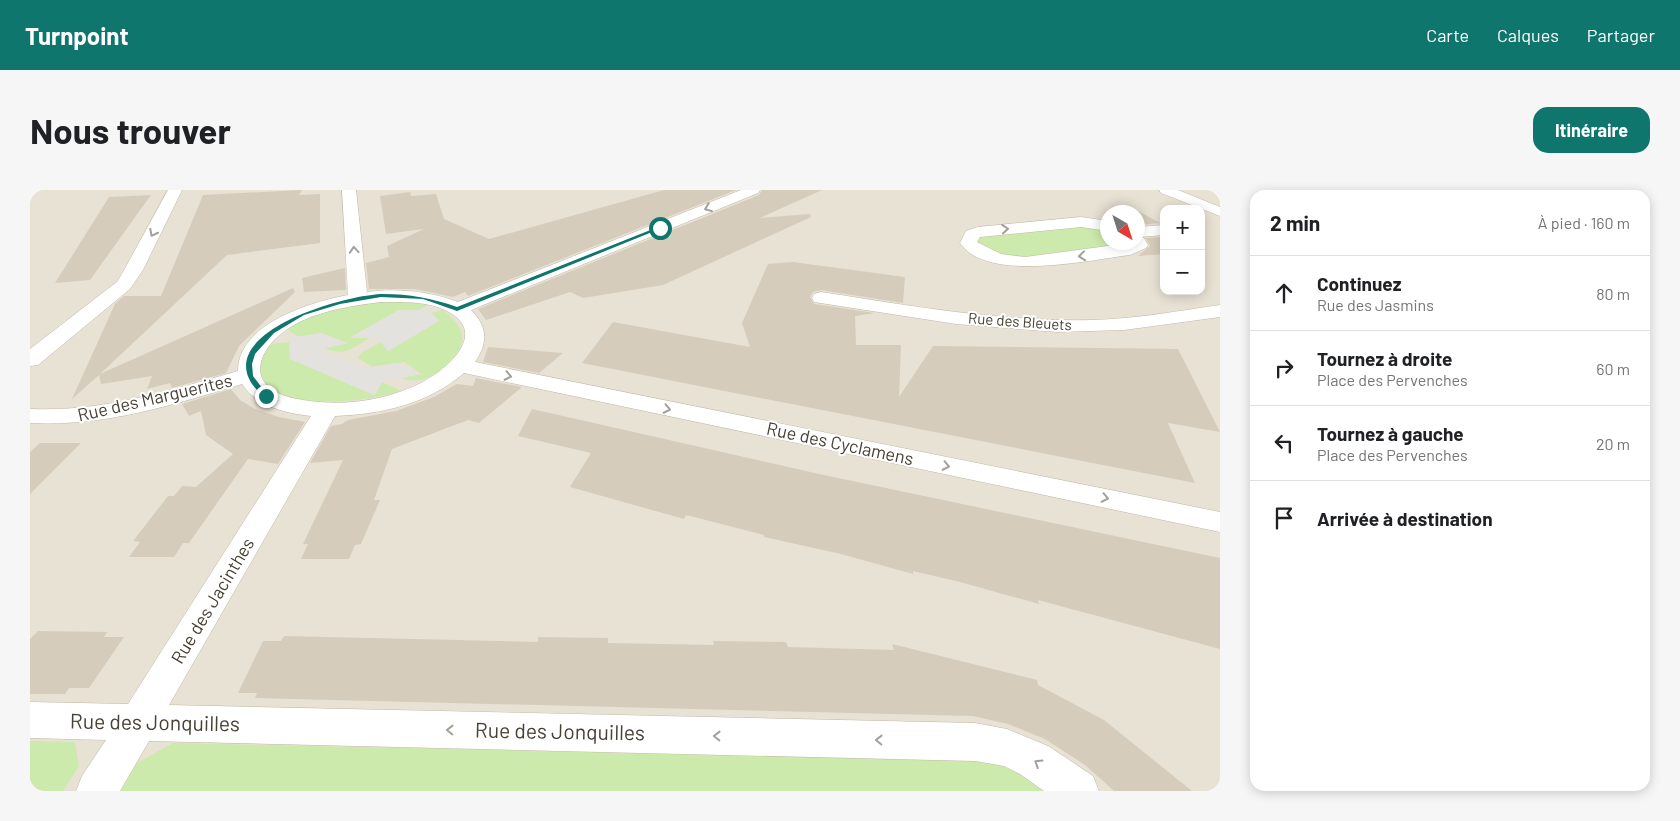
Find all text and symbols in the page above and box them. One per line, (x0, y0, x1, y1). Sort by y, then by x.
text: Turnpoint (25, 21, 129, 50)
text: Carte (1426, 24, 1469, 46)
text: Calques (1497, 24, 1559, 46)
text: Partager (1587, 24, 1655, 46)
button: Itinéraire (1533, 107, 1650, 153)
text: Nous trouver (30, 109, 231, 151)
one-way arrow (704, 202, 713, 212)
north arrow (1100, 205, 1145, 250)
map controls (1160, 205, 1205, 295)
button: + (1160, 205, 1205, 250)
text: 2 min (1270, 210, 1320, 235)
text: À pied · 160 m (1538, 213, 1630, 232)
route start (649, 217, 672, 240)
one-way arrow (1002, 224, 1010, 235)
one-way arrow (149, 228, 159, 237)
one-way arrow (349, 245, 360, 253)
one-way arrow (1077, 250, 1085, 261)
button: − (1160, 250, 1205, 295)
text: Continuez (1317, 272, 1401, 295)
icon: ahead (1270, 279, 1298, 307)
text: 80 m (1596, 284, 1630, 303)
text: Rue des Jasmins (1317, 295, 1434, 314)
street label: Rue des Bleuets (968, 308, 1073, 334)
text: Tournez à droite (1317, 347, 1453, 370)
icon: right (1270, 354, 1298, 382)
text: 60 m (1596, 359, 1630, 378)
street label: Rue des Marguerites (75, 369, 234, 426)
one-way arrow (503, 370, 512, 381)
text: Place des Pervenches (1317, 370, 1468, 389)
route end (255, 385, 278, 408)
one-way arrow (662, 403, 671, 413)
street label: Rue des Cyclamens (765, 417, 916, 469)
text: Tournez à gauche (1317, 422, 1464, 445)
icon: left (1270, 429, 1298, 457)
text: 20 m (1596, 434, 1630, 453)
text: Place des Pervenches (1317, 445, 1468, 464)
one-way arrow (942, 460, 950, 471)
one-way arrow (1101, 493, 1110, 503)
icon: arrive (1270, 504, 1298, 532)
text: Arrivée à destination (1317, 507, 1493, 530)
street label: Rue des Jacinthes (166, 534, 258, 667)
street label: Rue des Jonquilles (70, 708, 240, 735)
street label: Rue des Jonquilles (475, 717, 645, 744)
one-way arrow (445, 724, 453, 735)
one-way arrow (713, 731, 720, 741)
one-way arrow (875, 735, 883, 745)
one-way arrow (1034, 760, 1043, 770)

